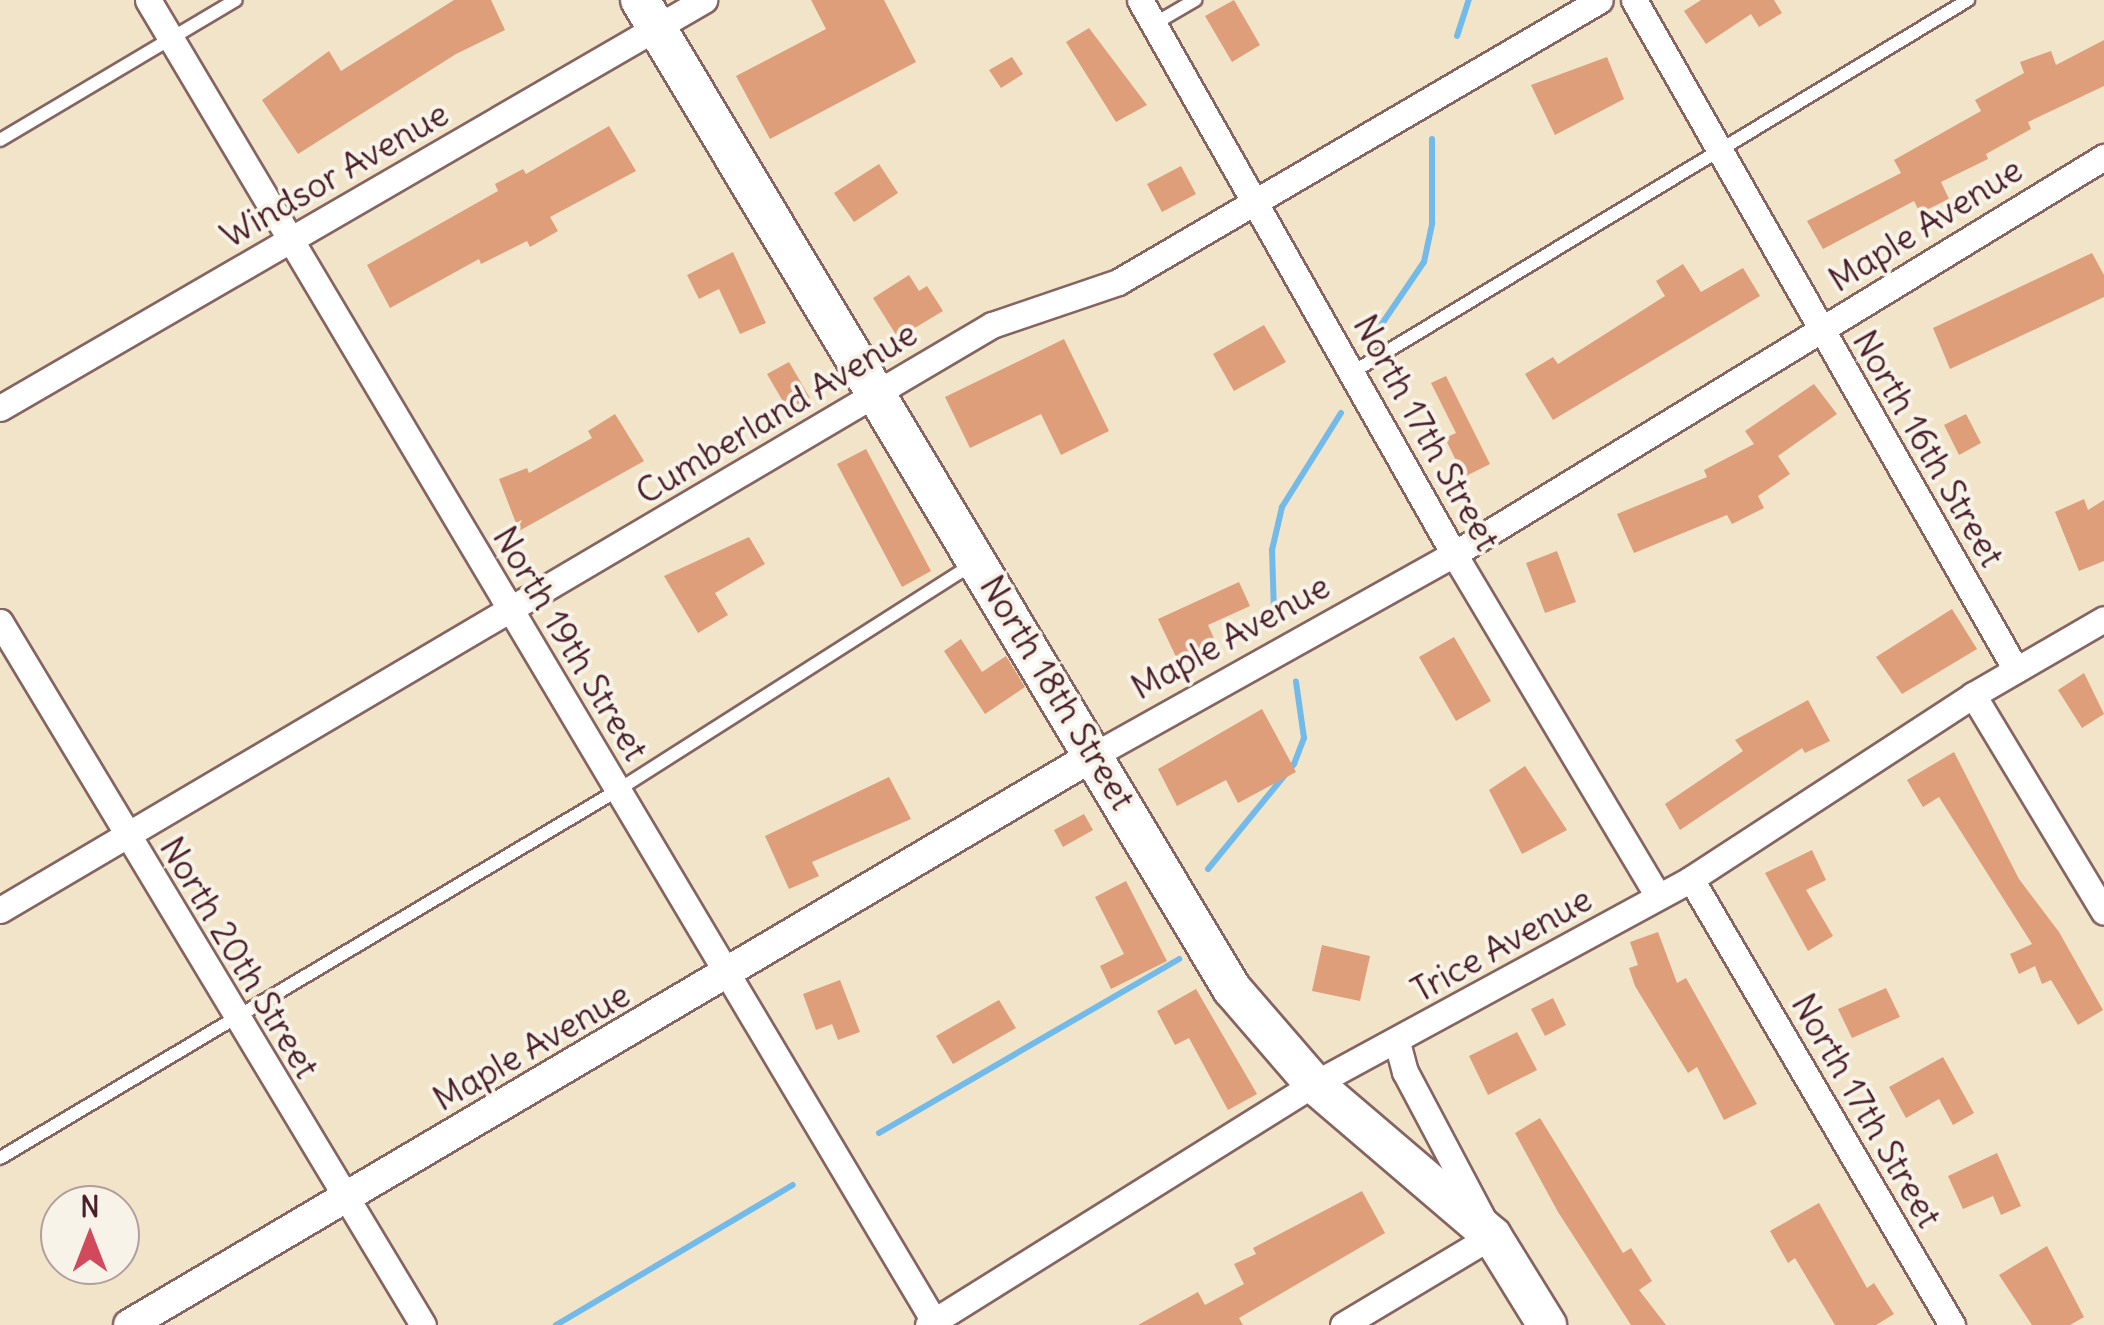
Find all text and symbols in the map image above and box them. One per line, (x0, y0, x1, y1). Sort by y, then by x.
street label: Windsor Avenue (213, 92, 455, 256)
street label: Maple Avenue (1820, 148, 2030, 300)
street label: North 17th Street (1345, 307, 1509, 557)
street label: Cumberland Avenue (628, 311, 924, 513)
street label: North 16th Street (1844, 322, 2014, 574)
street label: North 19th Street (485, 518, 657, 768)
street label: Maple Avenue (1123, 564, 1337, 708)
street label: North 18th Street (972, 567, 1144, 817)
street label: North 20th Street (151, 829, 329, 1085)
street label: Trice Avenue (1403, 877, 1599, 1011)
street label: Maple Avenue (425, 973, 637, 1119)
street label: North 17th Street (1783, 986, 1951, 1234)
north arrow (40, 1185, 140, 1285)
text: N (80, 1189, 100, 1225)

